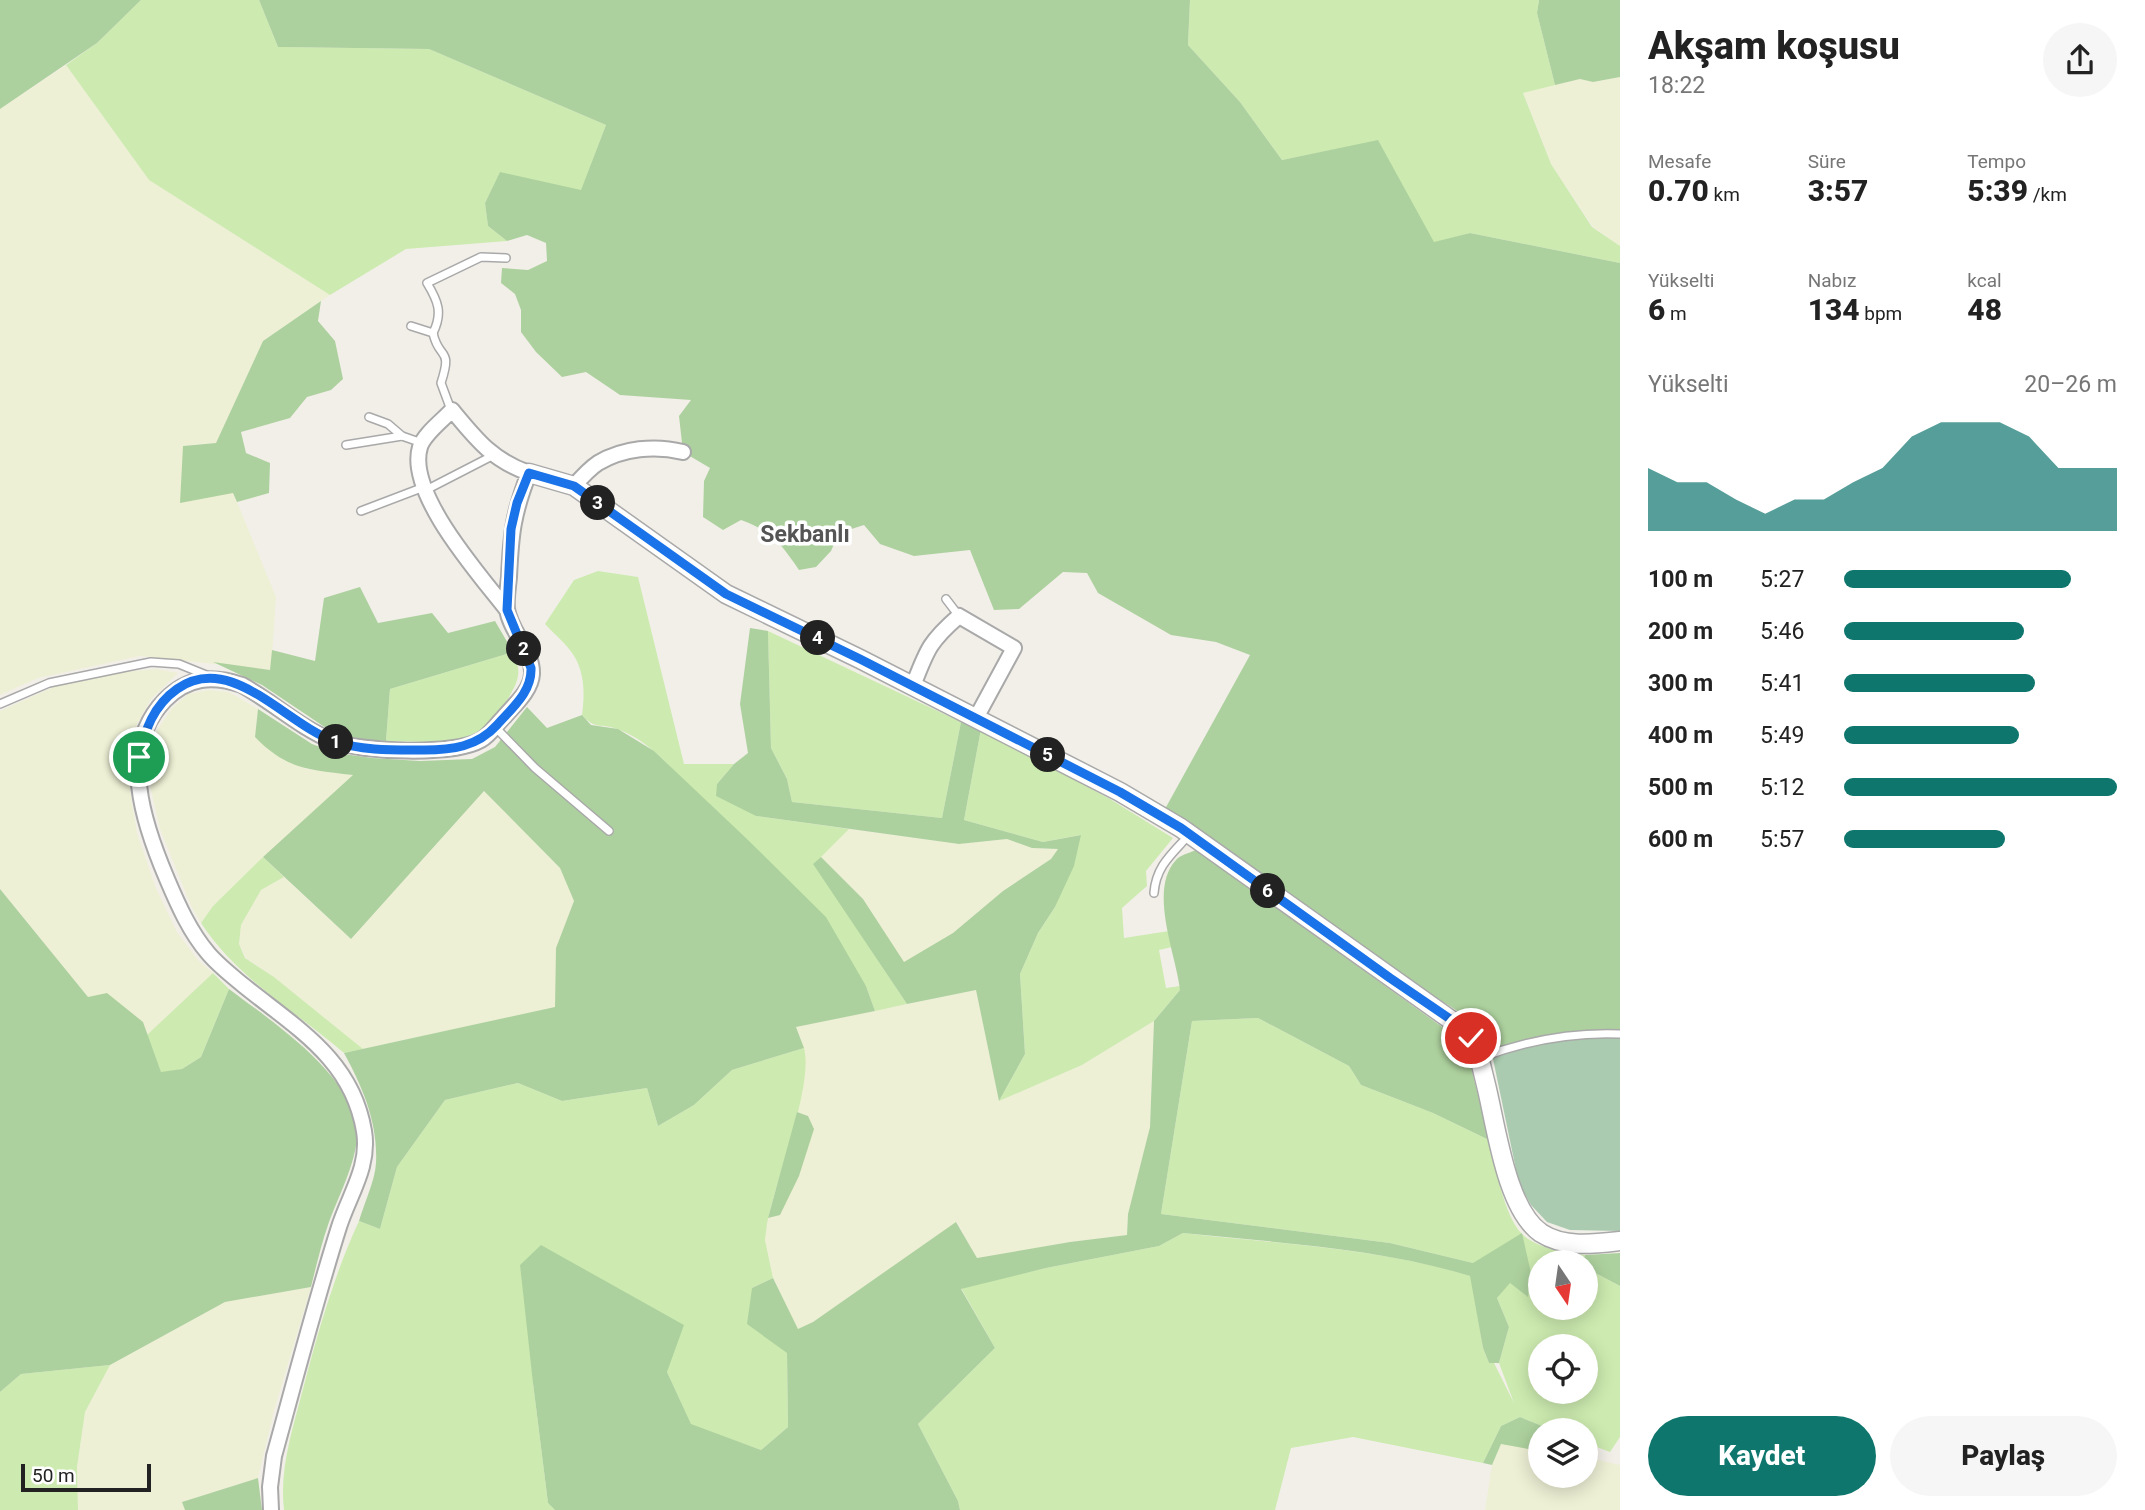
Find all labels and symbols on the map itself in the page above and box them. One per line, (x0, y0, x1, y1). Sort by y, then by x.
pin: 3 (580, 486, 616, 520)
district label: Sekbanlı (760, 521, 850, 548)
pin: 4 (800, 620, 836, 656)
pin: 2 (506, 632, 542, 666)
pin: 1 (318, 724, 354, 760)
pin (109, 727, 169, 787)
pin: 5 (1030, 738, 1066, 772)
pin: 6 (1250, 874, 1286, 908)
pin (1441, 1008, 1501, 1068)
north arrow (1528, 1250, 1598, 1320)
scale bar (21, 1461, 150, 1493)

